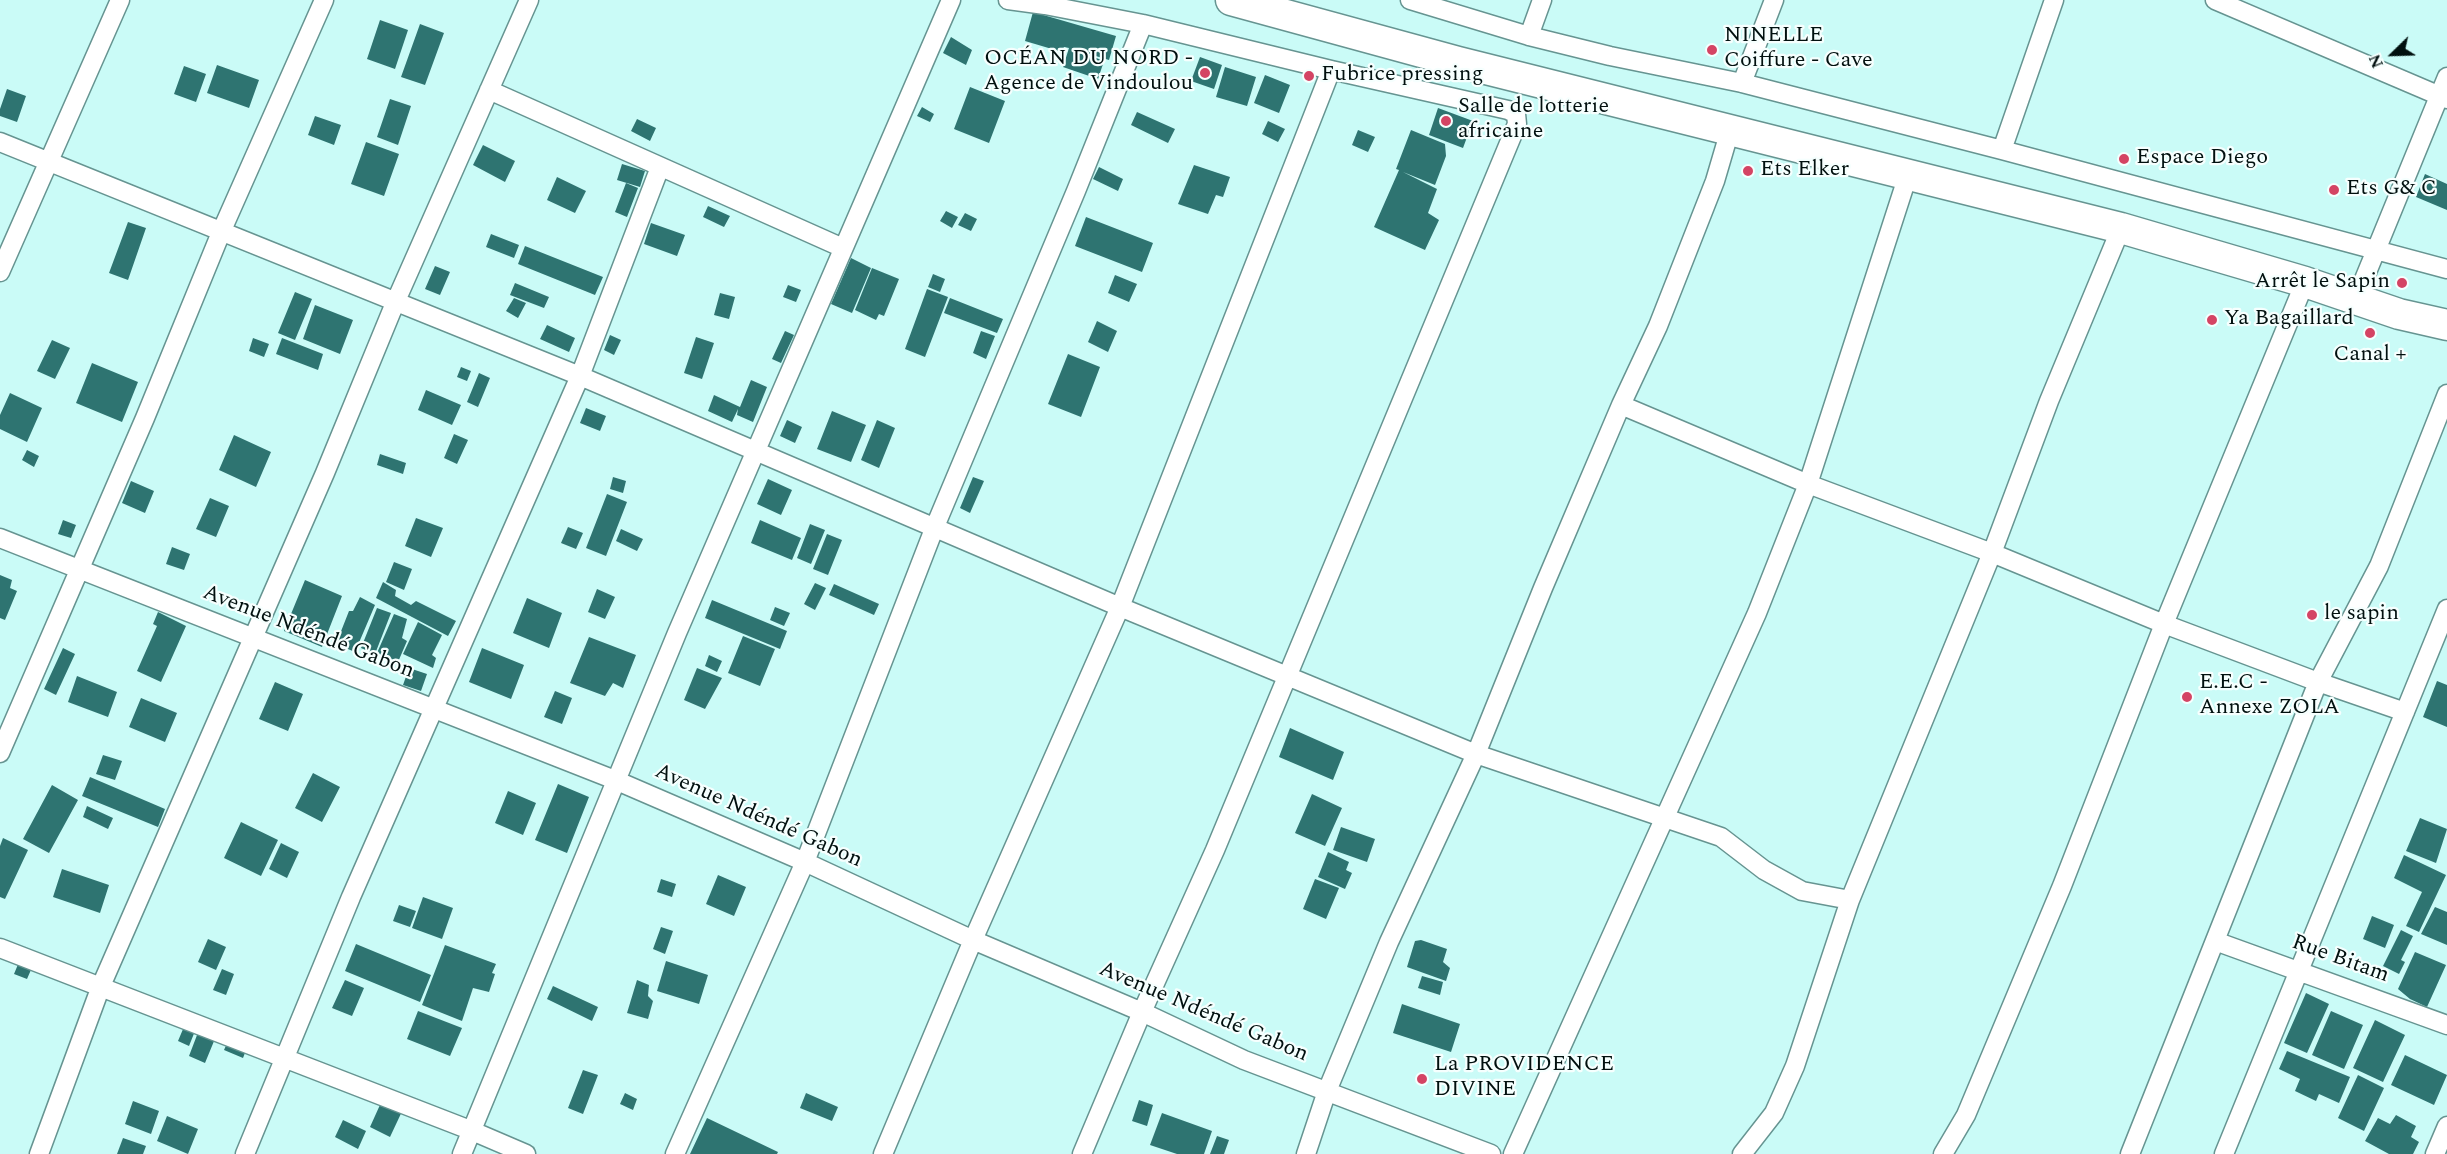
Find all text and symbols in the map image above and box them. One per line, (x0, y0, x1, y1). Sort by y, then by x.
place label: NINELLE Coiffure - Cave (1724, 24, 1873, 76)
north arrow (2363, 24, 2423, 84)
marker: NINELLE Coiffure - Cave (1705, 43, 1719, 57)
place label: OCÉAN DU NORD - Agence de Vindoulou (983, 47, 1193, 98)
text: N (2363, 50, 2390, 72)
place label: Fubrice pressing (1321, 63, 1483, 89)
marker: OCÉAN DU NORD - Agence de Vindoulou (1198, 66, 1212, 80)
marker: Fubrice pressing (1302, 69, 1316, 83)
place label: Salle de lotterie africaine (1458, 95, 1609, 146)
marker: Salle de lotterie africaine (1439, 114, 1453, 128)
place label: Espace Diego (2136, 146, 2268, 172)
marker: Espace Diego (2117, 152, 2131, 166)
place label: Ets Elker (1760, 158, 1849, 184)
marker: Ets Elker (1741, 164, 1755, 178)
place label: Ets G& C (2346, 177, 2437, 203)
marker: Ets G& C (2327, 183, 2341, 197)
place label: Arrêt le Sapin (2254, 270, 2390, 296)
marker: Arrêt le Sapin (2395, 276, 2409, 290)
place label: Ya Bagaillard (2224, 307, 2354, 333)
marker: Ya Bagaillard (2205, 313, 2219, 327)
marker: Canal + (2363, 326, 2377, 340)
place label: Canal + (2333, 343, 2407, 369)
street label: Avenue Ndéndé Gabon (198, 580, 418, 686)
place label: le sapin (2324, 602, 2399, 628)
marker: le sapin (2305, 608, 2319, 622)
place label: E.E.C - Annexe ZOLA (2199, 671, 2340, 722)
marker: E.E.C - Annexe ZOLA (2180, 690, 2194, 704)
street label: Avenue Ndéndé Gabon (650, 759, 866, 875)
street label: Rue Bitam (2288, 930, 2392, 990)
street label: Avenue Ndéndé Gabon (1094, 957, 1312, 1069)
place label: La PROVIDENCE DIVINE (1434, 1053, 1614, 1104)
marker: La PROVIDENCE DIVINE (1415, 1072, 1429, 1086)

